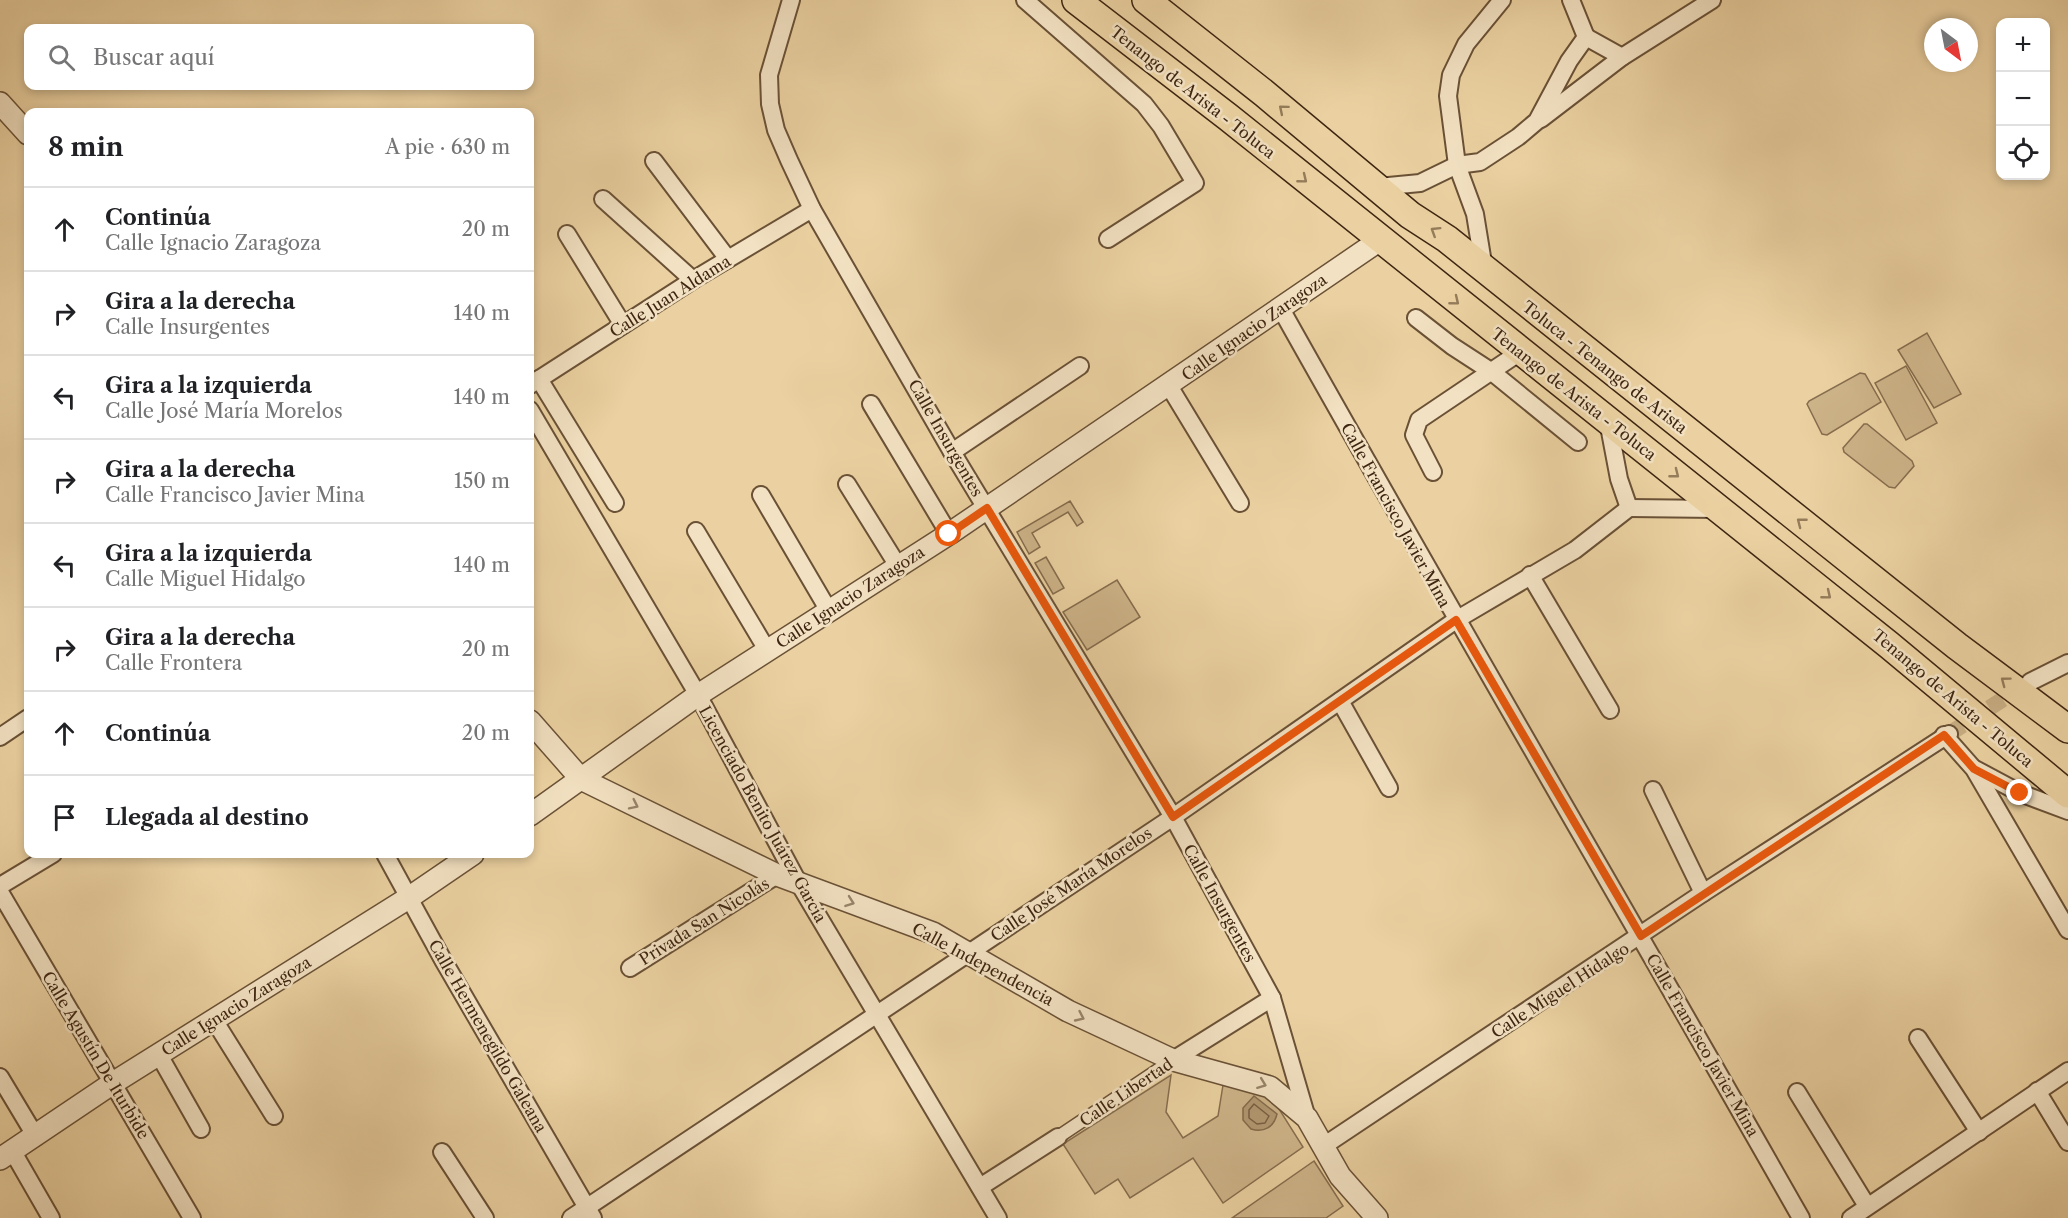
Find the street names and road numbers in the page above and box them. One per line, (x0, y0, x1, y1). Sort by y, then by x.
street label: Tenango de Arista - Toluca (1106, 21, 1280, 163)
street label: Calle Juan Aldama (606, 250, 735, 341)
street label: Calle Ignacio Zaragoza (1177, 269, 1331, 385)
street label: Toluca - Tenango de Arista (1518, 296, 1692, 438)
street label: Tenango de Arista - Toluca (1487, 323, 1661, 465)
street label: Calle Insurgentes (904, 376, 988, 500)
street label: Calle Francisco Javier Mina (1337, 419, 1455, 611)
street label: Calle Ignacio Zaragoza (772, 541, 928, 652)
street label: Tenango de Arista - Toluca (1868, 625, 2038, 772)
street label: Licenciado Benito Juárez García (695, 702, 831, 926)
street label: Calle José María Morelos (987, 823, 1155, 945)
street label: Calle Insurgentes (1179, 840, 1261, 966)
street label: Privada San Nicolás (635, 873, 773, 969)
street label: Calle Independencia (909, 918, 1058, 1010)
street label: Calle Hermenegildo Galeana (425, 936, 552, 1136)
street label: Calle Miguel Hidalgo (1487, 938, 1633, 1042)
street label: Calle Francisco Javier Mina (1642, 950, 1764, 1140)
street label: Calle Ignacio Zaragoza (157, 951, 315, 1060)
street label: Calle Agustín De Iturbide (38, 968, 154, 1142)
street label: Calle Libertad (1076, 1053, 1177, 1130)

